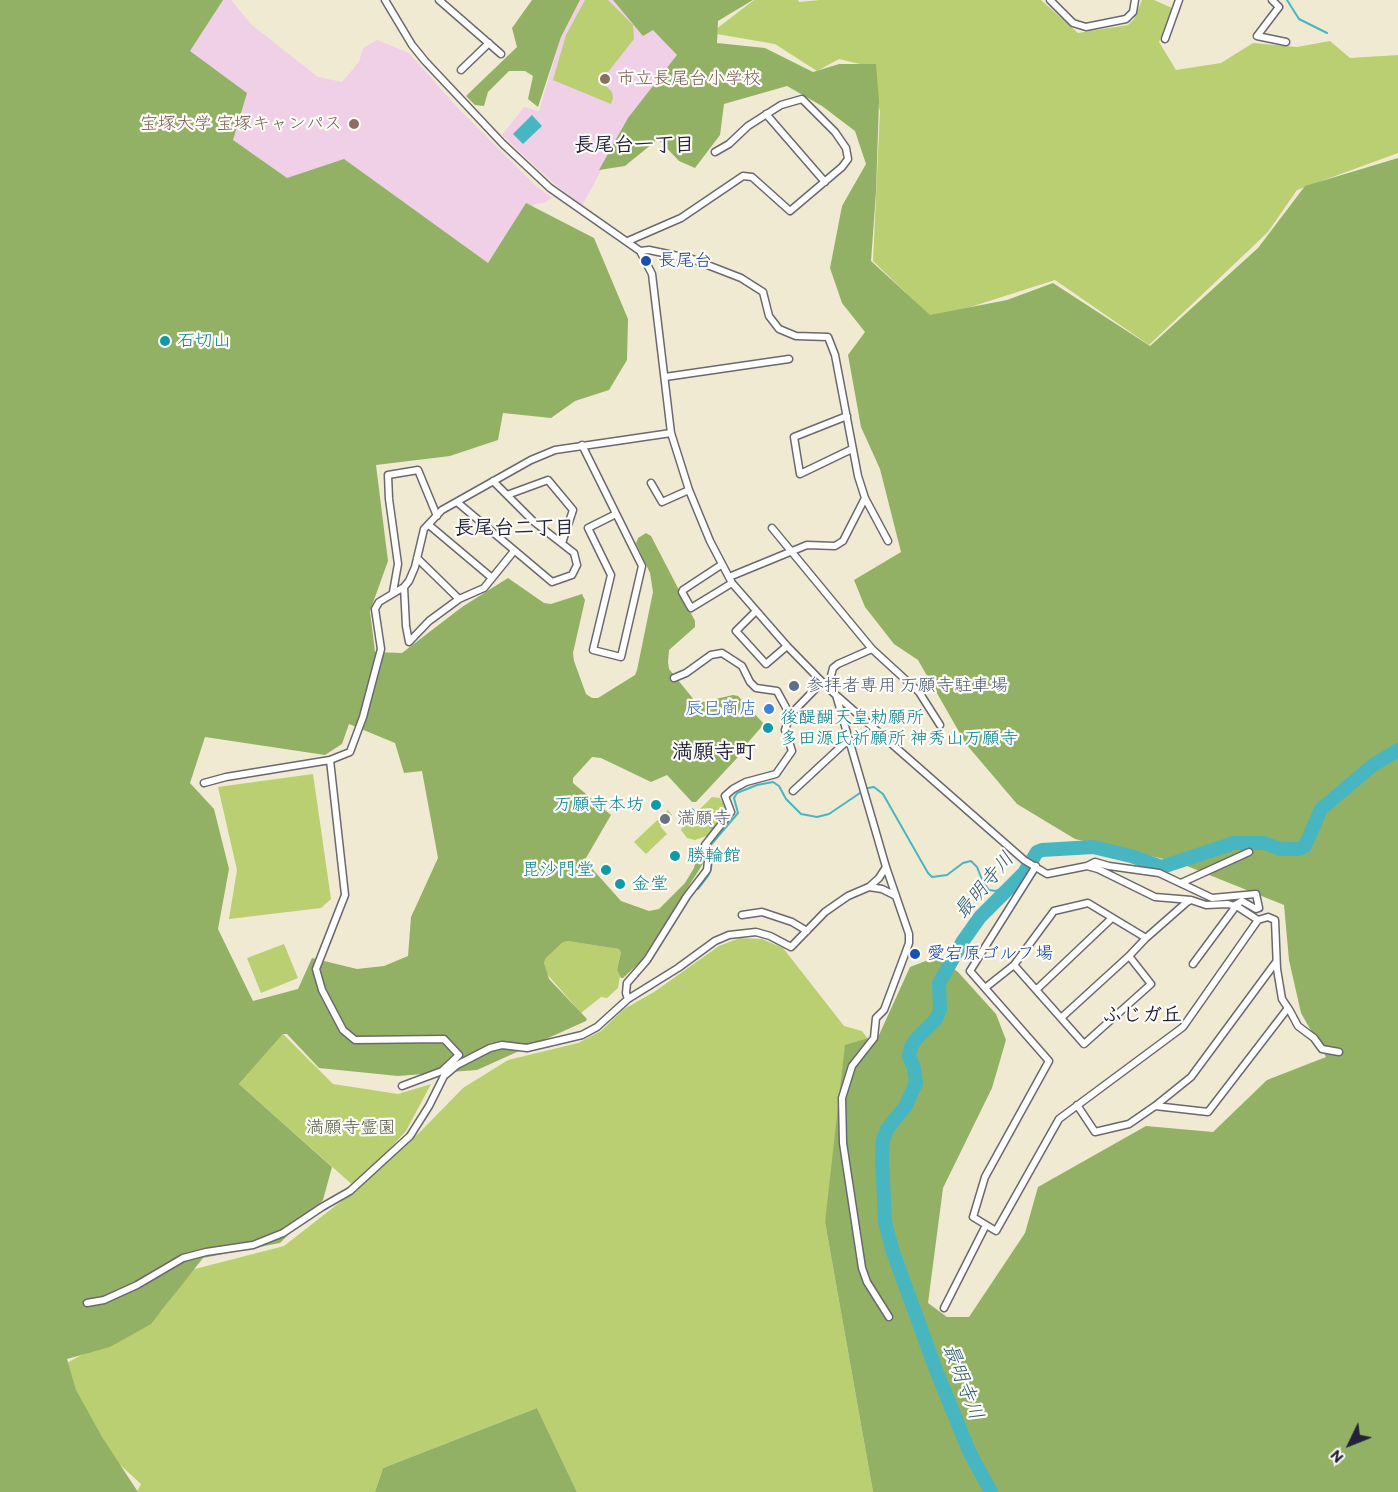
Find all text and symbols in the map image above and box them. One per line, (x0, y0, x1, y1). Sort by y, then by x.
place label: 市立長尾台小学校 (617, 68, 761, 90)
marker: 市立長尾台小学校 (598, 72, 612, 86)
place label: 宝塚大学 宝塚キャンパス (140, 113, 342, 135)
marker: 宝塚大学 宝塚キャンパス (347, 117, 361, 131)
district label: 長尾台一丁目 (574, 134, 694, 158)
place label: 長尾台 (658, 250, 712, 272)
marker: 長尾台 (639, 254, 653, 268)
place label: 石切山 (177, 330, 231, 352)
marker: 石切山 (158, 334, 172, 348)
district label: 長尾台二丁目 (454, 517, 574, 541)
place label: 参拝者専用 万願寺駐車場 (806, 675, 1008, 697)
marker: 参拝者専用 万願寺駐車場 (787, 679, 801, 693)
place label: 辰巳商店 (685, 698, 757, 720)
marker: 辰巳商店 (762, 702, 776, 716)
place label: 後醍醐天皇勅願所 多田源氏祈願所 神秀山万願寺 (780, 707, 1018, 750)
marker: 後醍醐天皇勅願所 多田源氏祈願所 神秀山万願寺 (761, 721, 775, 735)
district label: 満願寺町 (672, 740, 756, 766)
place label: 万願寺本坊 (554, 794, 644, 816)
marker: 万願寺本坊 (649, 798, 663, 812)
place label: 満願寺 (677, 808, 731, 830)
marker: 満願寺 (658, 812, 672, 826)
place label: 勝輪館 (687, 845, 741, 867)
water label: 最明寺川 (950, 848, 1020, 924)
marker: 勝輪館 (668, 849, 682, 863)
place label: 毘沙門堂 (522, 859, 594, 881)
marker: 毘沙門堂 (599, 863, 613, 877)
place label: 金堂 (632, 873, 668, 895)
marker: 金堂 (613, 877, 627, 891)
place label: 愛宕原ゴルフ場 (927, 943, 1053, 965)
marker: 愛宕原ゴルフ場 (908, 947, 922, 961)
district label: ふじガ丘 (1102, 1004, 1182, 1028)
park label: 満願寺霊園 (306, 1117, 396, 1139)
water label: 最明寺川 (936, 1340, 988, 1424)
north arrow (1320, 1414, 1380, 1474)
text: N (1326, 1446, 1347, 1467)

